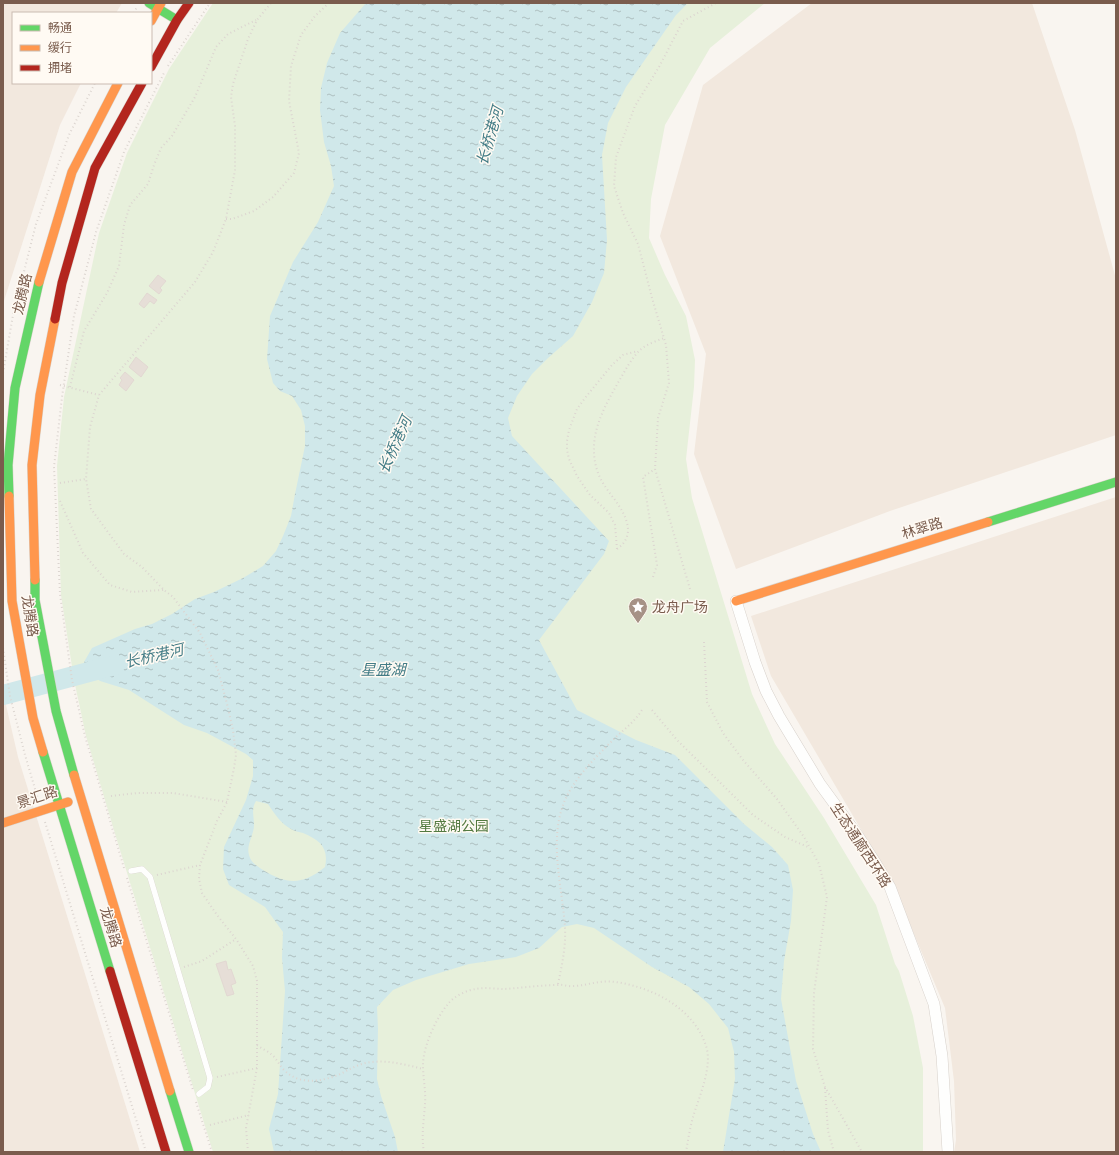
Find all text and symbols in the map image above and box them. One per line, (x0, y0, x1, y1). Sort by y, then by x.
legend (12, 12, 152, 84)
text: 畅通 (48, 20, 72, 35)
text: 缓行 (48, 40, 72, 55)
text: 拥堵 (48, 60, 72, 75)
water label: 长桥港河 (472, 102, 507, 167)
street label: 龙腾路 (9, 272, 35, 316)
water label: 长桥港河 (374, 411, 416, 476)
street label: 林翠路 (899, 513, 944, 542)
street label: 龙腾路 (19, 594, 42, 638)
place icon: 龙舟广场 (627, 596, 649, 624)
place label: 龙舟广场 (652, 598, 708, 615)
water label: 长桥港河 (123, 639, 188, 671)
water label: 星盛湖 (360, 660, 407, 678)
street label: 景汇路 (14, 782, 59, 811)
street label: 生态通廊西环路 (828, 799, 895, 890)
park label: 星盛湖公园 (419, 817, 489, 834)
street label: 龙腾路 (97, 904, 126, 949)

